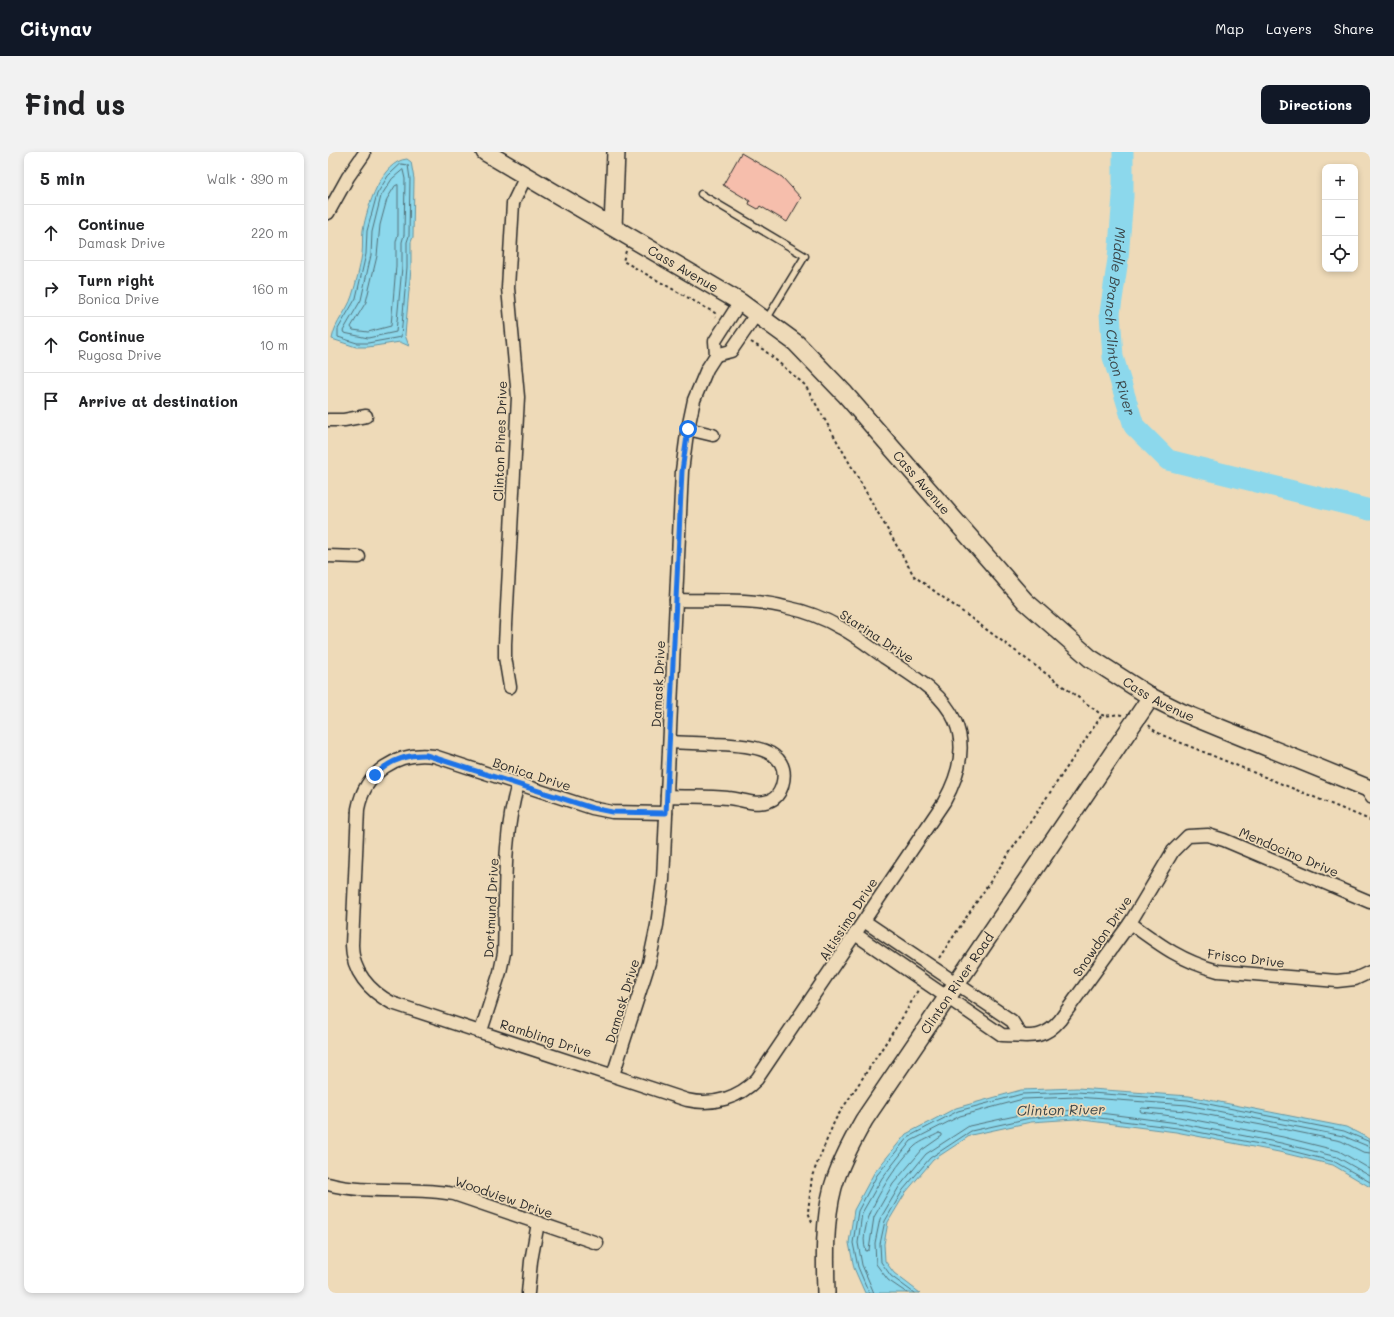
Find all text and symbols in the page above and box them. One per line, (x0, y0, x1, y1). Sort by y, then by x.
text: Citynav (20, 16, 92, 41)
text: Map (1215, 19, 1244, 38)
text: Layers (1266, 19, 1312, 38)
text: Share (1334, 19, 1374, 38)
button: Directions (1261, 85, 1370, 124)
text: Find us (24, 86, 125, 122)
map controls (1322, 164, 1358, 272)
button: + (1322, 164, 1358, 200)
text: 5 min (40, 167, 85, 189)
text: Walk · 390 m (206, 170, 288, 187)
button: − (1322, 200, 1358, 236)
text: Continue (78, 214, 145, 234)
icon: ahead (40, 222, 62, 244)
text: 220 m (251, 224, 288, 241)
water label: Middle Branch Clinton River (1101, 226, 1140, 418)
text: Damask Drive (78, 234, 165, 251)
button: locate (1322, 236, 1358, 272)
street label: Cass Avenue (645, 241, 722, 296)
text: Turn right (78, 270, 155, 290)
icon: right (40, 278, 62, 300)
text: 160 m (252, 280, 288, 297)
text: Bonica Drive (78, 290, 159, 307)
text: Continue (78, 326, 145, 346)
icon: ahead (40, 334, 62, 356)
text: 10 m (260, 336, 288, 353)
text: Rugosa Drive (78, 346, 162, 363)
street label: Clinton Pines Drive (489, 380, 510, 502)
icon: arrive (40, 390, 62, 412)
text: Arrive at destination (78, 391, 238, 411)
route start (679, 420, 697, 438)
street label: Cass Avenue (890, 446, 955, 517)
street label: Starina Drive (837, 605, 918, 666)
street label: Damask Drive (647, 640, 668, 728)
street label: Cass Avenue (1120, 672, 1197, 725)
street label: Bonica Drive (491, 753, 573, 794)
route end (366, 766, 384, 784)
street label: Mendocino Drive (1237, 823, 1342, 880)
street label: Dortmund Drive (479, 857, 502, 959)
street label: Altissimo Drive (815, 874, 881, 963)
street label: Snowdon Drive (1068, 892, 1135, 979)
street label: Clinton River Road (916, 929, 997, 1037)
street label: Frisco Drive (1206, 944, 1286, 971)
street label: Damask Drive (601, 957, 642, 1045)
street label: Rambling Drive (498, 1015, 594, 1060)
water label: Clinton River (1017, 1099, 1105, 1120)
street label: Woodview Drive (453, 1172, 555, 1221)

